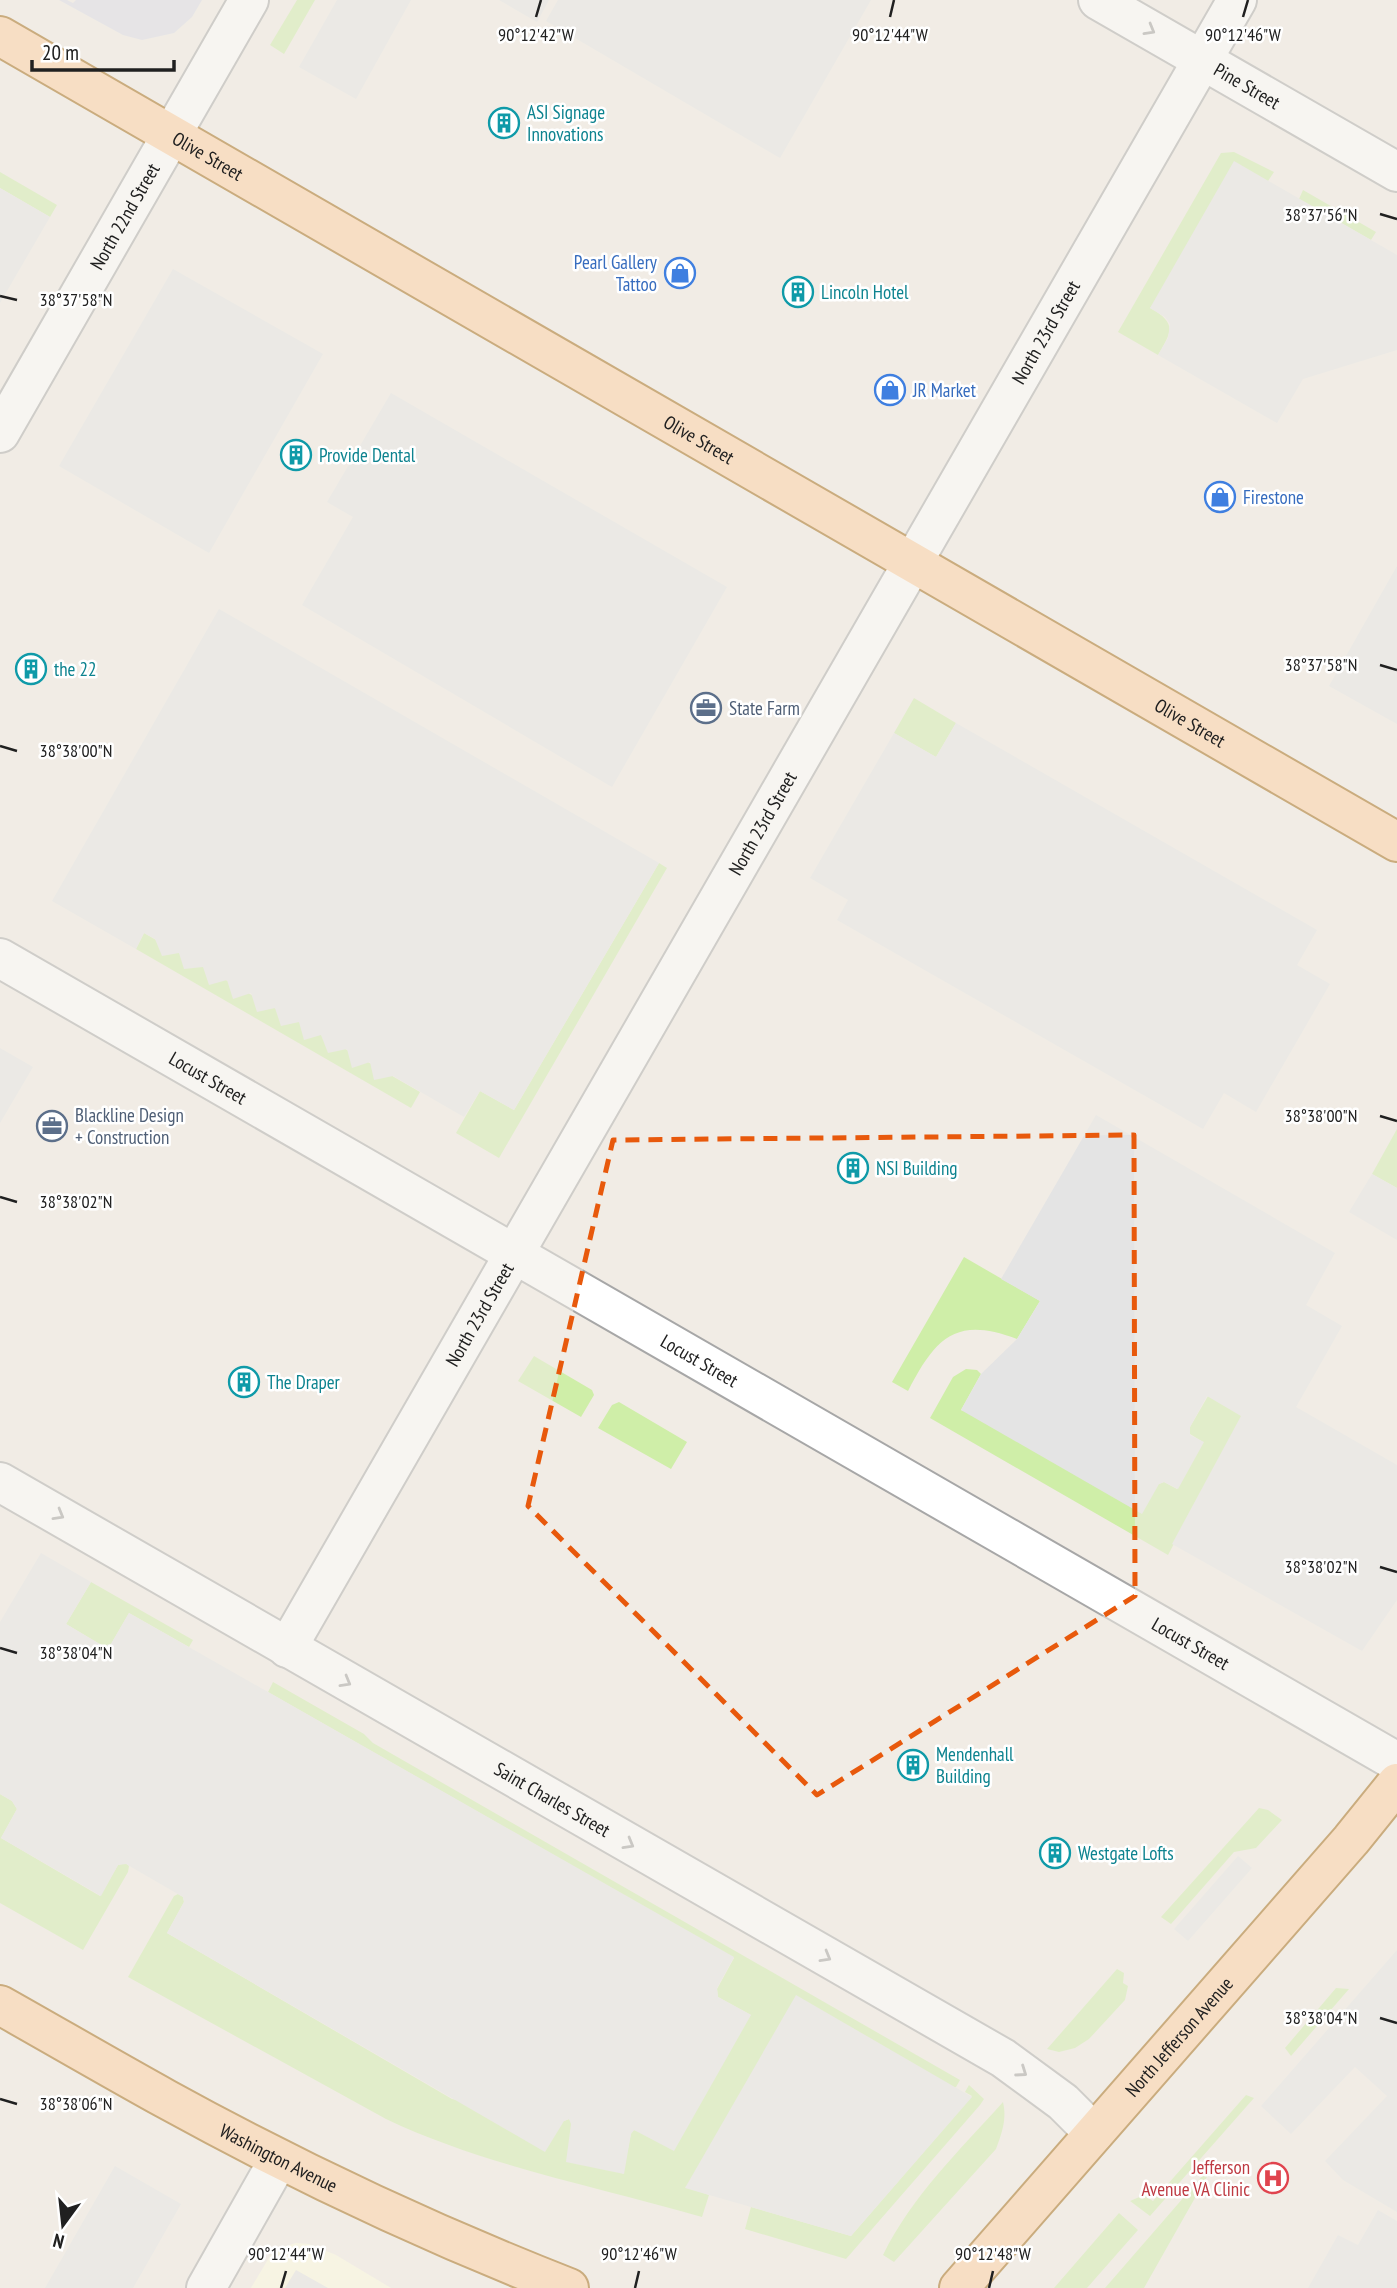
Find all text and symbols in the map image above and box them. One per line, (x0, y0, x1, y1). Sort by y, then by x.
one-way arrow (1143, 22, 1155, 35)
text: 90°12'42"W (498, 23, 574, 46)
text: 90°12'44"W (852, 23, 928, 46)
text: 90°12'46"W (1205, 23, 1281, 46)
scale bar (32, 28, 173, 72)
text: 20 m (42, 39, 79, 66)
street label: Pine Street (1210, 57, 1285, 115)
place label: ASI Signage Innovations (527, 100, 605, 146)
building icon: ASI Signage Innovations (487, 106, 521, 140)
street label: Olive Street (168, 126, 248, 186)
street label: North 22nd Street (85, 158, 165, 274)
text: 38°37'56"N (1285, 203, 1357, 226)
place label: Pearl Gallery Tattoo (574, 250, 658, 296)
shop icon: Pearl Gallery Tattoo (663, 256, 697, 290)
building icon: Lincoln Hotel (781, 275, 815, 309)
street label: North 23rd Street (1006, 275, 1085, 388)
place label: Lincoln Hotel (821, 280, 909, 304)
text: 38°37'58"N (40, 288, 112, 311)
shop icon: JR Market (873, 373, 907, 407)
place label: JR Market (912, 378, 977, 402)
street label: Olive Street (659, 409, 739, 469)
building icon: Provide Dental (279, 438, 313, 472)
place label: Provide Dental (319, 443, 416, 467)
shop icon: Firestone (1203, 480, 1237, 514)
place label: Firestone (1243, 485, 1304, 509)
building icon: the 22 (14, 652, 48, 686)
text: 38°37'58"N (1285, 653, 1357, 676)
place label: the 22 (54, 657, 97, 681)
office icon: State Farm (689, 691, 723, 725)
street label: Olive Street (1150, 693, 1230, 753)
place label: State Farm (729, 696, 800, 720)
text: 38°38'00"N (40, 739, 112, 762)
street label: North 23rd Street (723, 766, 802, 879)
street label: Locust Street (165, 1046, 252, 1110)
place label: Blackline Design + Construction (75, 1103, 184, 1149)
text: 38°38'00"N (1285, 1104, 1357, 1127)
office icon: Blackline Design + Construction (35, 1109, 69, 1143)
building icon: NSI Building (836, 1151, 870, 1185)
place label: NSI Building (876, 1156, 957, 1180)
text: 38°38'02"N (40, 1190, 112, 1213)
street label: North 23rd Street (440, 1258, 519, 1371)
street label: Locust Street (656, 1329, 743, 1393)
building icon: The Draper (227, 1365, 261, 1399)
place label: The Draper (267, 1370, 341, 1394)
one-way arrow (52, 1507, 65, 1520)
text: 38°38'02"N (1285, 1555, 1357, 1578)
street label: Locust Street (1148, 1612, 1235, 1675)
text: 38°38'04"N (40, 1641, 112, 1664)
one-way arrow (339, 1674, 352, 1687)
place label: Mendenhall Building (936, 1742, 1014, 1788)
building icon: Mendenhall Building (896, 1748, 930, 1782)
street label: Saint Charles Street (490, 1757, 615, 1842)
one-way arrow (621, 1835, 634, 1848)
building icon: Westgate Lofts (1038, 1836, 1072, 1870)
place label: Westgate Lofts (1078, 1841, 1174, 1865)
one-way arrow (819, 1949, 832, 1962)
street label: North Jefferson Avenue (1120, 1972, 1238, 2102)
text: 38°38'04"N (1285, 2006, 1357, 2029)
one-way arrow (1014, 2064, 1027, 2076)
text: 38°38'06"N (40, 2092, 112, 2115)
street label: Washington Avenue (216, 2118, 342, 2197)
place label: Jefferson Avenue VA Clinic (1141, 2155, 1250, 2201)
hospital icon: Jefferson Avenue VA Clinic (1256, 2161, 1290, 2195)
north arrow (28, 2190, 98, 2260)
text: N (51, 2229, 67, 2254)
text: 90°12'44"W (248, 2242, 324, 2265)
text: 90°12'46"W (601, 2242, 677, 2265)
text: 90°12'48"W (955, 2242, 1031, 2265)

